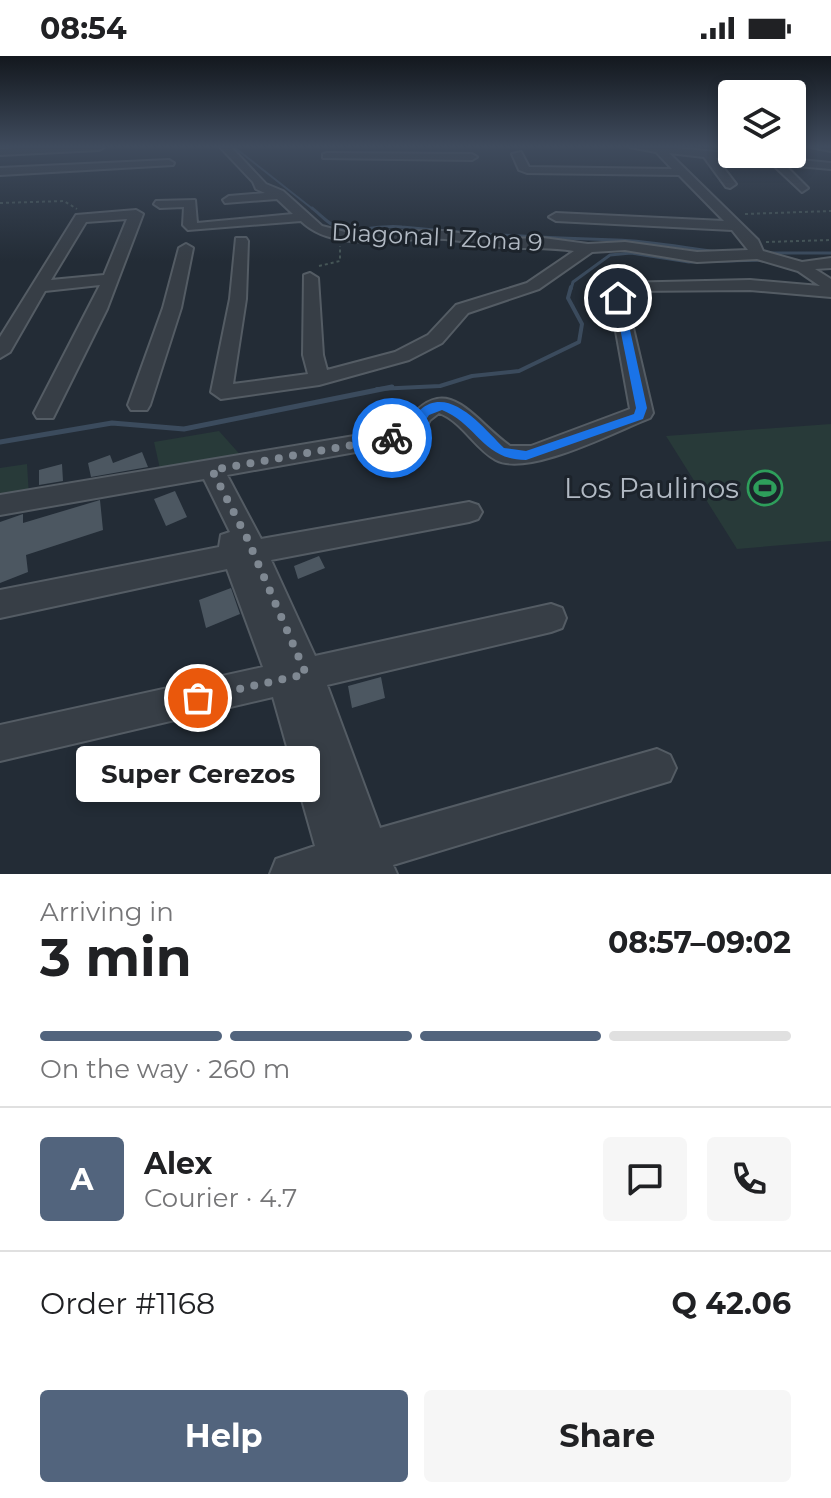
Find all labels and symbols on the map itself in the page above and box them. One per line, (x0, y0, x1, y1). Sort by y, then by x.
street label: Diagonal 1 Zona 9 (331, 217, 543, 257)
pin (584, 264, 652, 332)
courier (352, 398, 432, 478)
sports icon: Los Paulinos (746, 469, 784, 507)
place label: Los Paulinos (564, 471, 739, 505)
pin (164, 664, 232, 732)
callout: Super Cerezos (76, 746, 320, 802)

